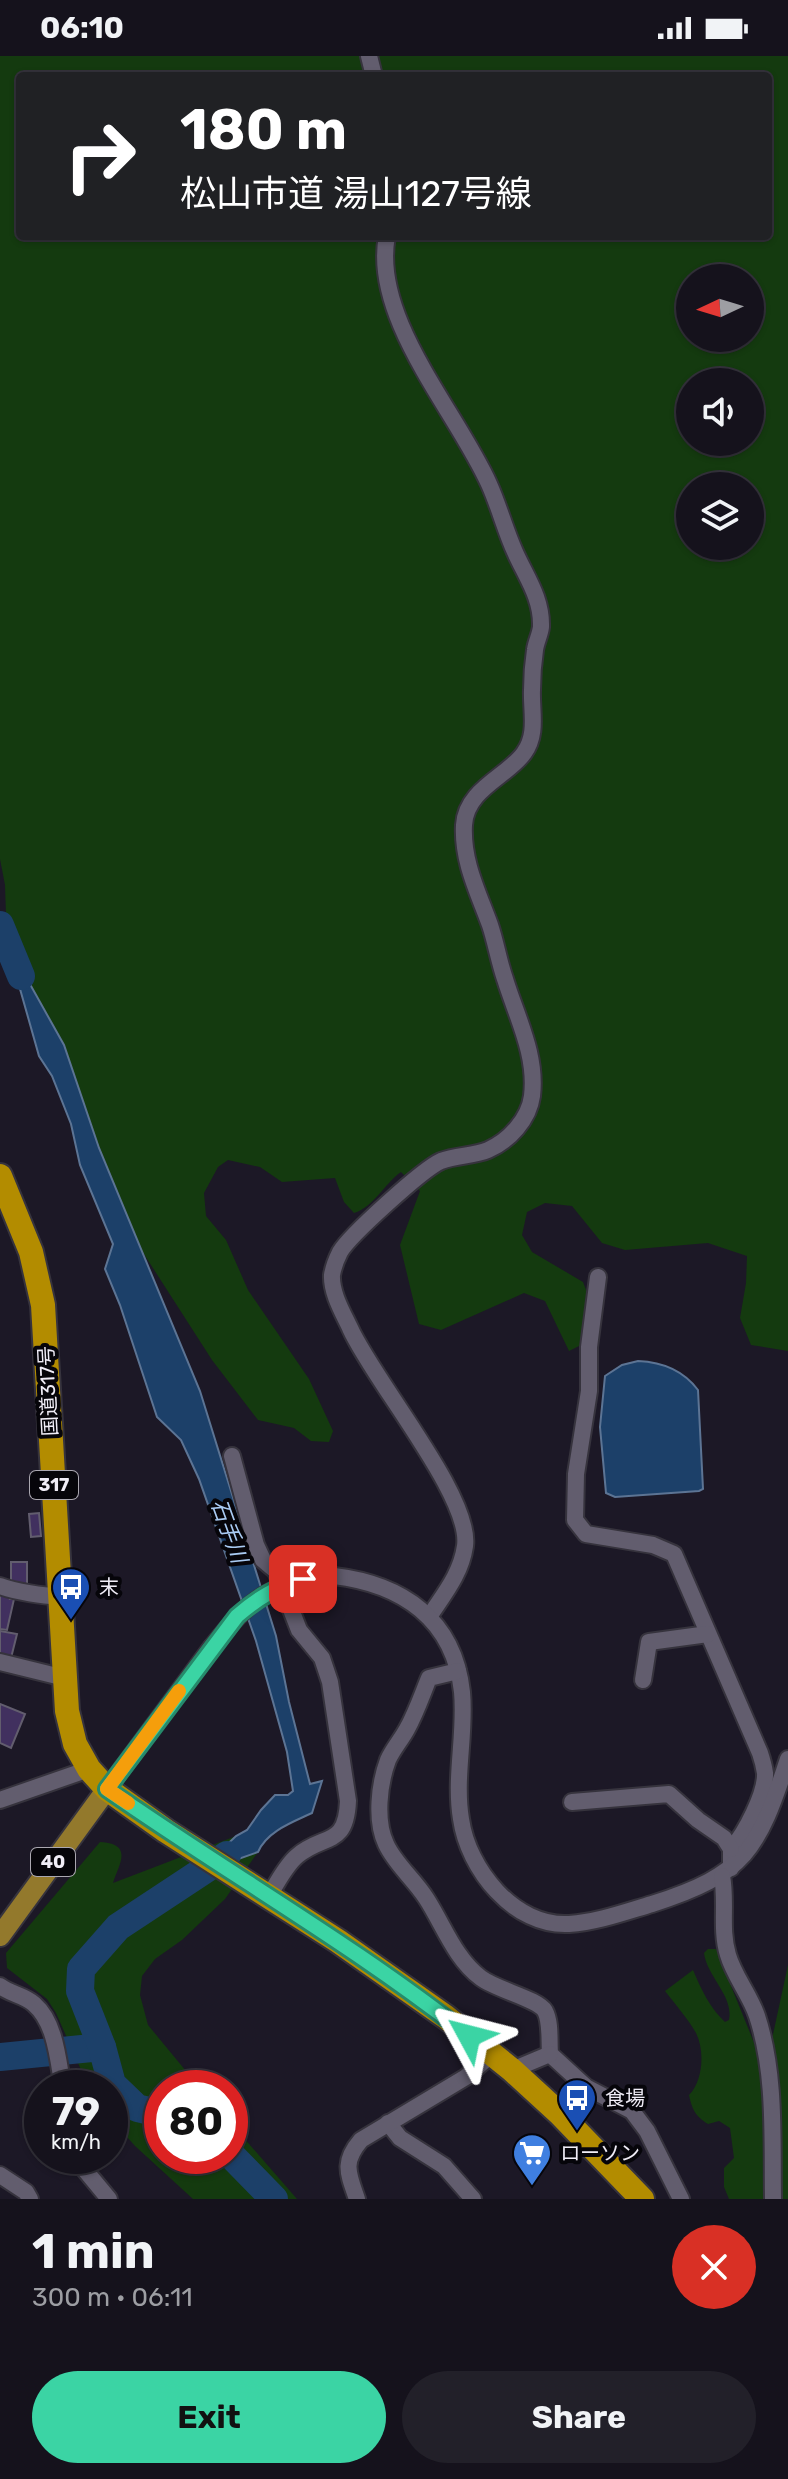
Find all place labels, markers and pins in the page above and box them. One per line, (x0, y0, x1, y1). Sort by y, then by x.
pin (269, 1545, 337, 1613)
bus stop icon: 末 (50, 1566, 92, 1621)
place label: 末 (99, 1575, 119, 1599)
bus stop icon: 食場 (556, 2077, 598, 2132)
place label: 食場 (605, 2086, 645, 2110)
supermarket icon: ローソン (511, 2132, 553, 2187)
place label: ローソン (560, 2141, 640, 2165)

